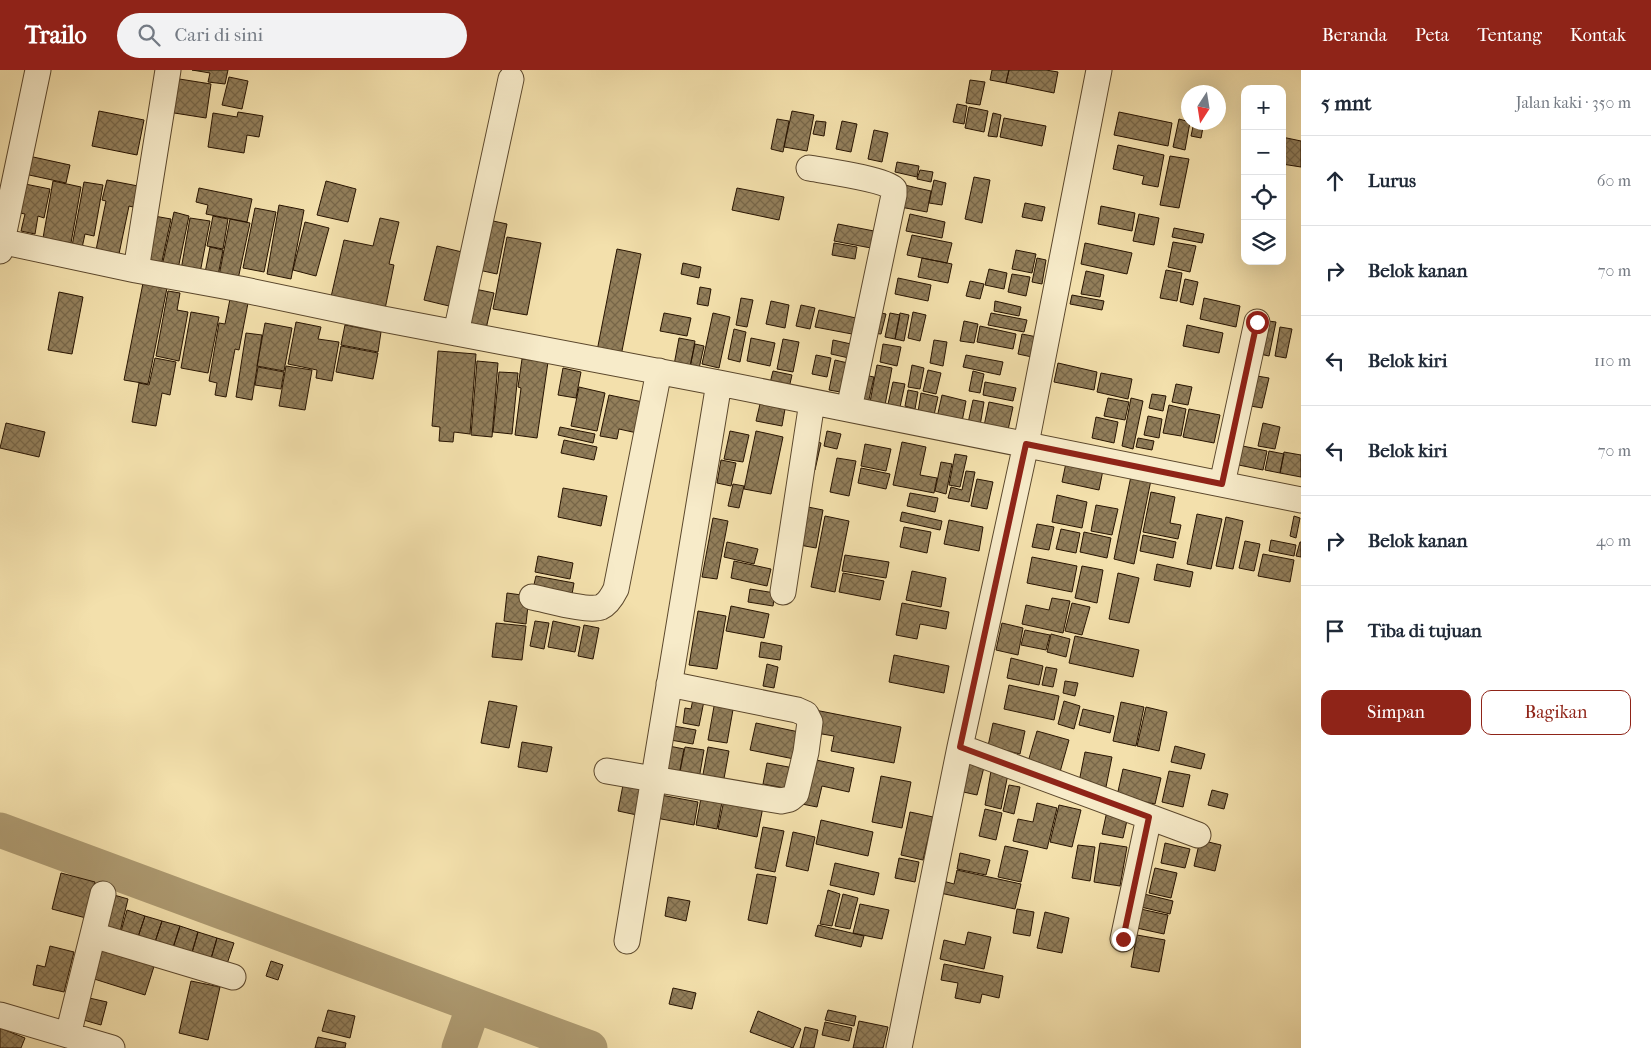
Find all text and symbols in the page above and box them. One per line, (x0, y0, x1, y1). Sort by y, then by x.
search box (117, 13, 467, 58)
text: Trailo (25, 21, 87, 49)
icon: search (135, 21, 163, 49)
text: Cari di sini (175, 24, 263, 46)
text: Beranda (1322, 25, 1387, 46)
text: Peta (1415, 25, 1449, 46)
text: Tentang (1477, 25, 1542, 46)
text: Kontak (1570, 25, 1626, 46)
north arrow (1181, 85, 1226, 130)
map controls (1241, 85, 1286, 265)
button: + (1241, 85, 1286, 130)
text: 5 mnt (1321, 91, 1372, 115)
text: Jalan kaki · 350 m (1516, 93, 1631, 112)
button: − (1241, 130, 1286, 175)
icon: ahead (1321, 167, 1349, 195)
text: Lurus (1368, 170, 1416, 192)
text: 60 m (1597, 171, 1631, 190)
button: locate (1241, 175, 1286, 220)
button: layers (1241, 220, 1286, 265)
icon: right (1321, 257, 1349, 285)
text: Belok kanan (1368, 260, 1468, 282)
text: 70 m (1598, 261, 1631, 280)
route start (1246, 311, 1269, 334)
icon: left (1321, 347, 1349, 375)
text: Belok kiri (1368, 350, 1447, 372)
text: 110 m (1594, 351, 1631, 370)
icon: left (1321, 437, 1349, 465)
text: Belok kiri (1368, 440, 1447, 462)
text: 70 m (1598, 441, 1631, 460)
icon: right (1321, 527, 1349, 555)
text: Belok kanan (1368, 530, 1468, 552)
text: 40 m (1596, 531, 1631, 550)
icon: arrive (1321, 617, 1349, 645)
text: Tiba di tujuan (1368, 620, 1482, 642)
button: Simpan (1321, 690, 1471, 735)
button: Bagikan (1481, 690, 1631, 735)
route end (1112, 928, 1135, 951)

